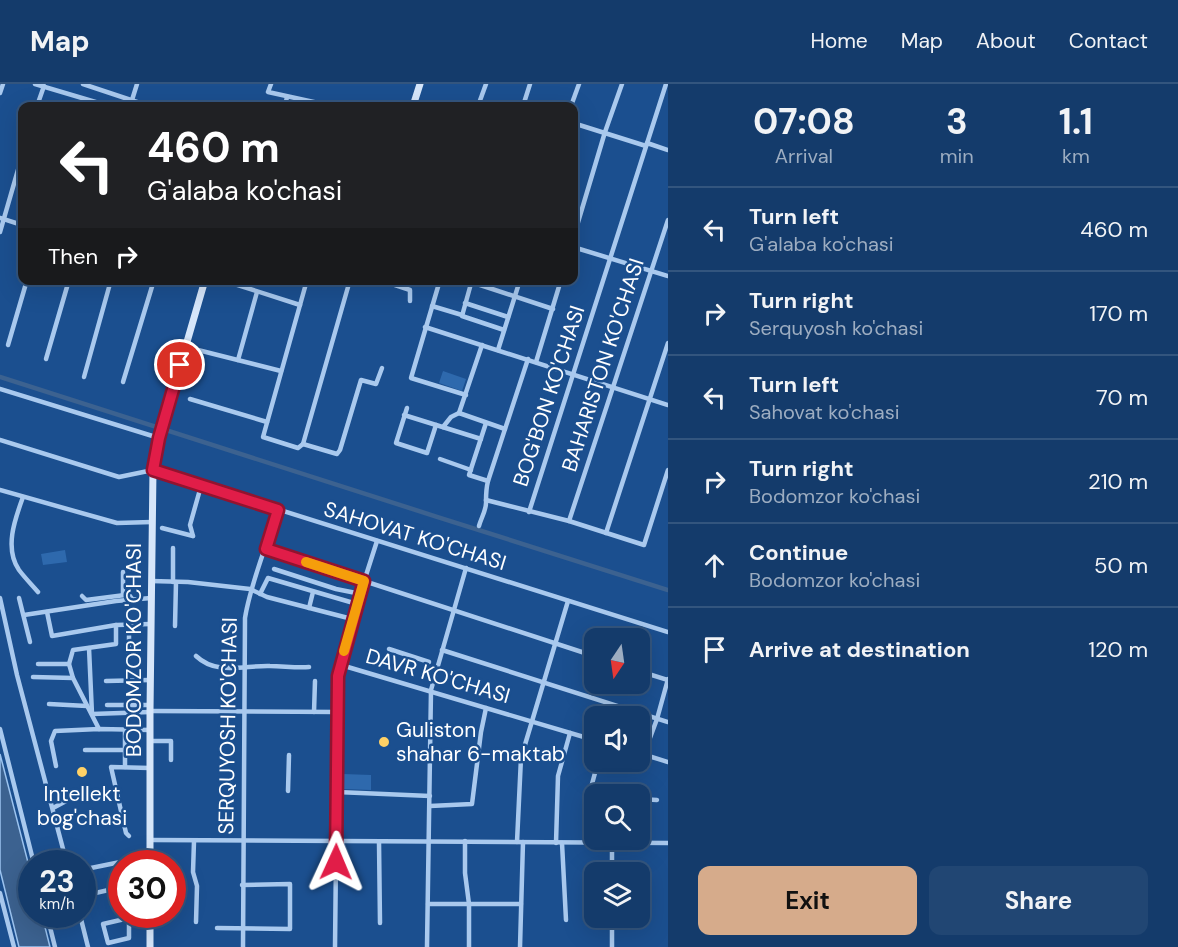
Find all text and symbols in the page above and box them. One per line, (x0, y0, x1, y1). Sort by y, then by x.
text: Map (30, 23, 90, 60)
text: Home (810, 27, 868, 55)
text: Map (901, 27, 943, 55)
text: About (976, 27, 1036, 55)
text: Contact (1069, 27, 1148, 55)
text: 07:08 (753, 98, 855, 145)
text: 3 (946, 98, 968, 145)
text: 1.1 (1059, 98, 1093, 145)
text: 460 m (147, 120, 280, 175)
icon: left (48, 126, 126, 204)
text: Arrival (775, 143, 833, 169)
text: min (940, 143, 974, 169)
text: km (1062, 143, 1090, 169)
text: G'alaba ko'chasi (147, 173, 342, 208)
text: Turn left (749, 202, 839, 231)
icon: left (698, 213, 731, 246)
text: 460 m (1080, 215, 1148, 244)
text: G'alaba ko'chasi (749, 231, 894, 257)
icon: right (110, 240, 143, 273)
text: Then (48, 242, 98, 271)
street label: BAHARISTON KO'CHASI (555, 255, 651, 475)
text: Turn right (749, 286, 854, 315)
icon: right (698, 297, 731, 330)
text: 170 m (1089, 299, 1148, 328)
street label: BOG'BON KO'CHASI (507, 302, 591, 490)
text: Serquyosh ko'chasi (749, 315, 923, 341)
pin (154, 339, 205, 390)
icon: arrive (163, 348, 196, 381)
text: Turn left (749, 370, 839, 399)
icon: left (698, 381, 731, 414)
text: 70 m (1096, 383, 1148, 412)
text: Sahovat ko'chasi (749, 399, 899, 425)
text: Turn right (749, 454, 854, 483)
icon: right (698, 465, 731, 498)
text: 210 m (1088, 467, 1148, 496)
text: Bodomzor ko'chasi (749, 483, 920, 509)
street label: SAHOVAT KO'CHASI (320, 495, 510, 577)
text: Continue (749, 538, 848, 567)
street label: BODOMZOR KO'CHASI (120, 543, 148, 757)
icon: ahead (698, 549, 731, 582)
text: 50 m (1094, 551, 1148, 580)
text: Bodomzor ko'chasi (749, 567, 920, 593)
street label: SERQUYOSH KO'CHASI (212, 617, 244, 835)
north arrow (584, 628, 650, 694)
map controls (584, 628, 650, 928)
icon: arrive (698, 633, 731, 666)
text: Arrive at destination (749, 635, 970, 664)
text: 120 m (1088, 635, 1148, 664)
street label: DAVR KO'CHASI (363, 642, 513, 710)
button: sound (584, 706, 650, 772)
place label: Guliston shahar 6-maktab (396, 716, 565, 768)
marker: Guliston shahar 6-maktab (377, 735, 391, 749)
marker: Intellekt bog'chasi (75, 765, 89, 779)
place label: Intellekt bog'chasi (37, 780, 127, 832)
button: search (584, 784, 650, 850)
position arrow (304, 830, 368, 894)
speed limit sign: 30 (108, 850, 186, 928)
text: 23 (39, 862, 75, 901)
button: layers (584, 862, 650, 928)
button: Exit (698, 866, 917, 935)
button: Share (929, 866, 1148, 935)
text: km/h (39, 894, 75, 914)

